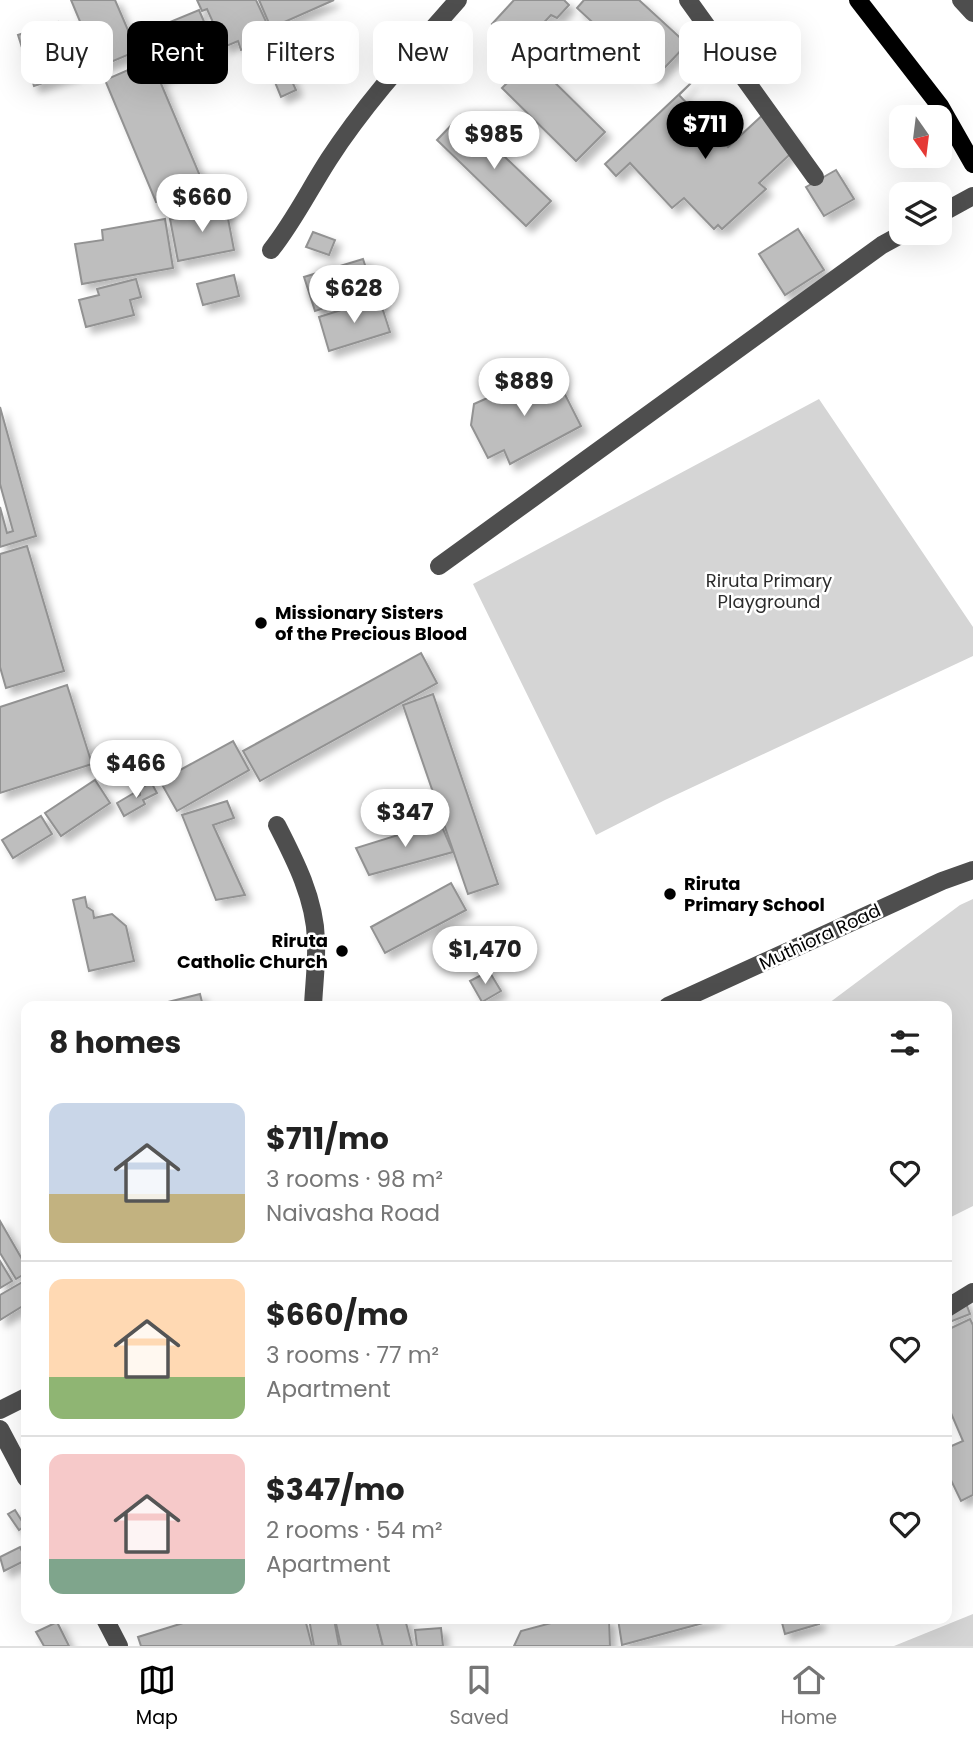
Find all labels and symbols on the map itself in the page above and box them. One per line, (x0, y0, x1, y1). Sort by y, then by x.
pin: $711 (664, 102, 746, 161)
north arrow (889, 105, 952, 168)
pin: $985 (453, 111, 535, 171)
pin: $660 (161, 174, 243, 234)
pin: $628 (313, 266, 395, 325)
pin: $889 (483, 358, 565, 418)
park label: Riruta Primary Playground (706, 568, 832, 614)
place label: Missionary Sisters of the Precious Blood (275, 600, 467, 646)
marker: Missionary Sisters of the Precious Blood (253, 615, 269, 631)
pin: $466 (95, 740, 177, 800)
pin: $347 (364, 790, 446, 849)
place label: Riruta Primary School (684, 871, 825, 917)
marker: Riruta Primary School (662, 886, 678, 902)
street label: Muthiora Road (755, 897, 885, 976)
pin: $1,470 (428, 926, 542, 986)
place label: Riruta Catholic Church (177, 928, 328, 974)
marker: Riruta Catholic Church (334, 943, 350, 959)

